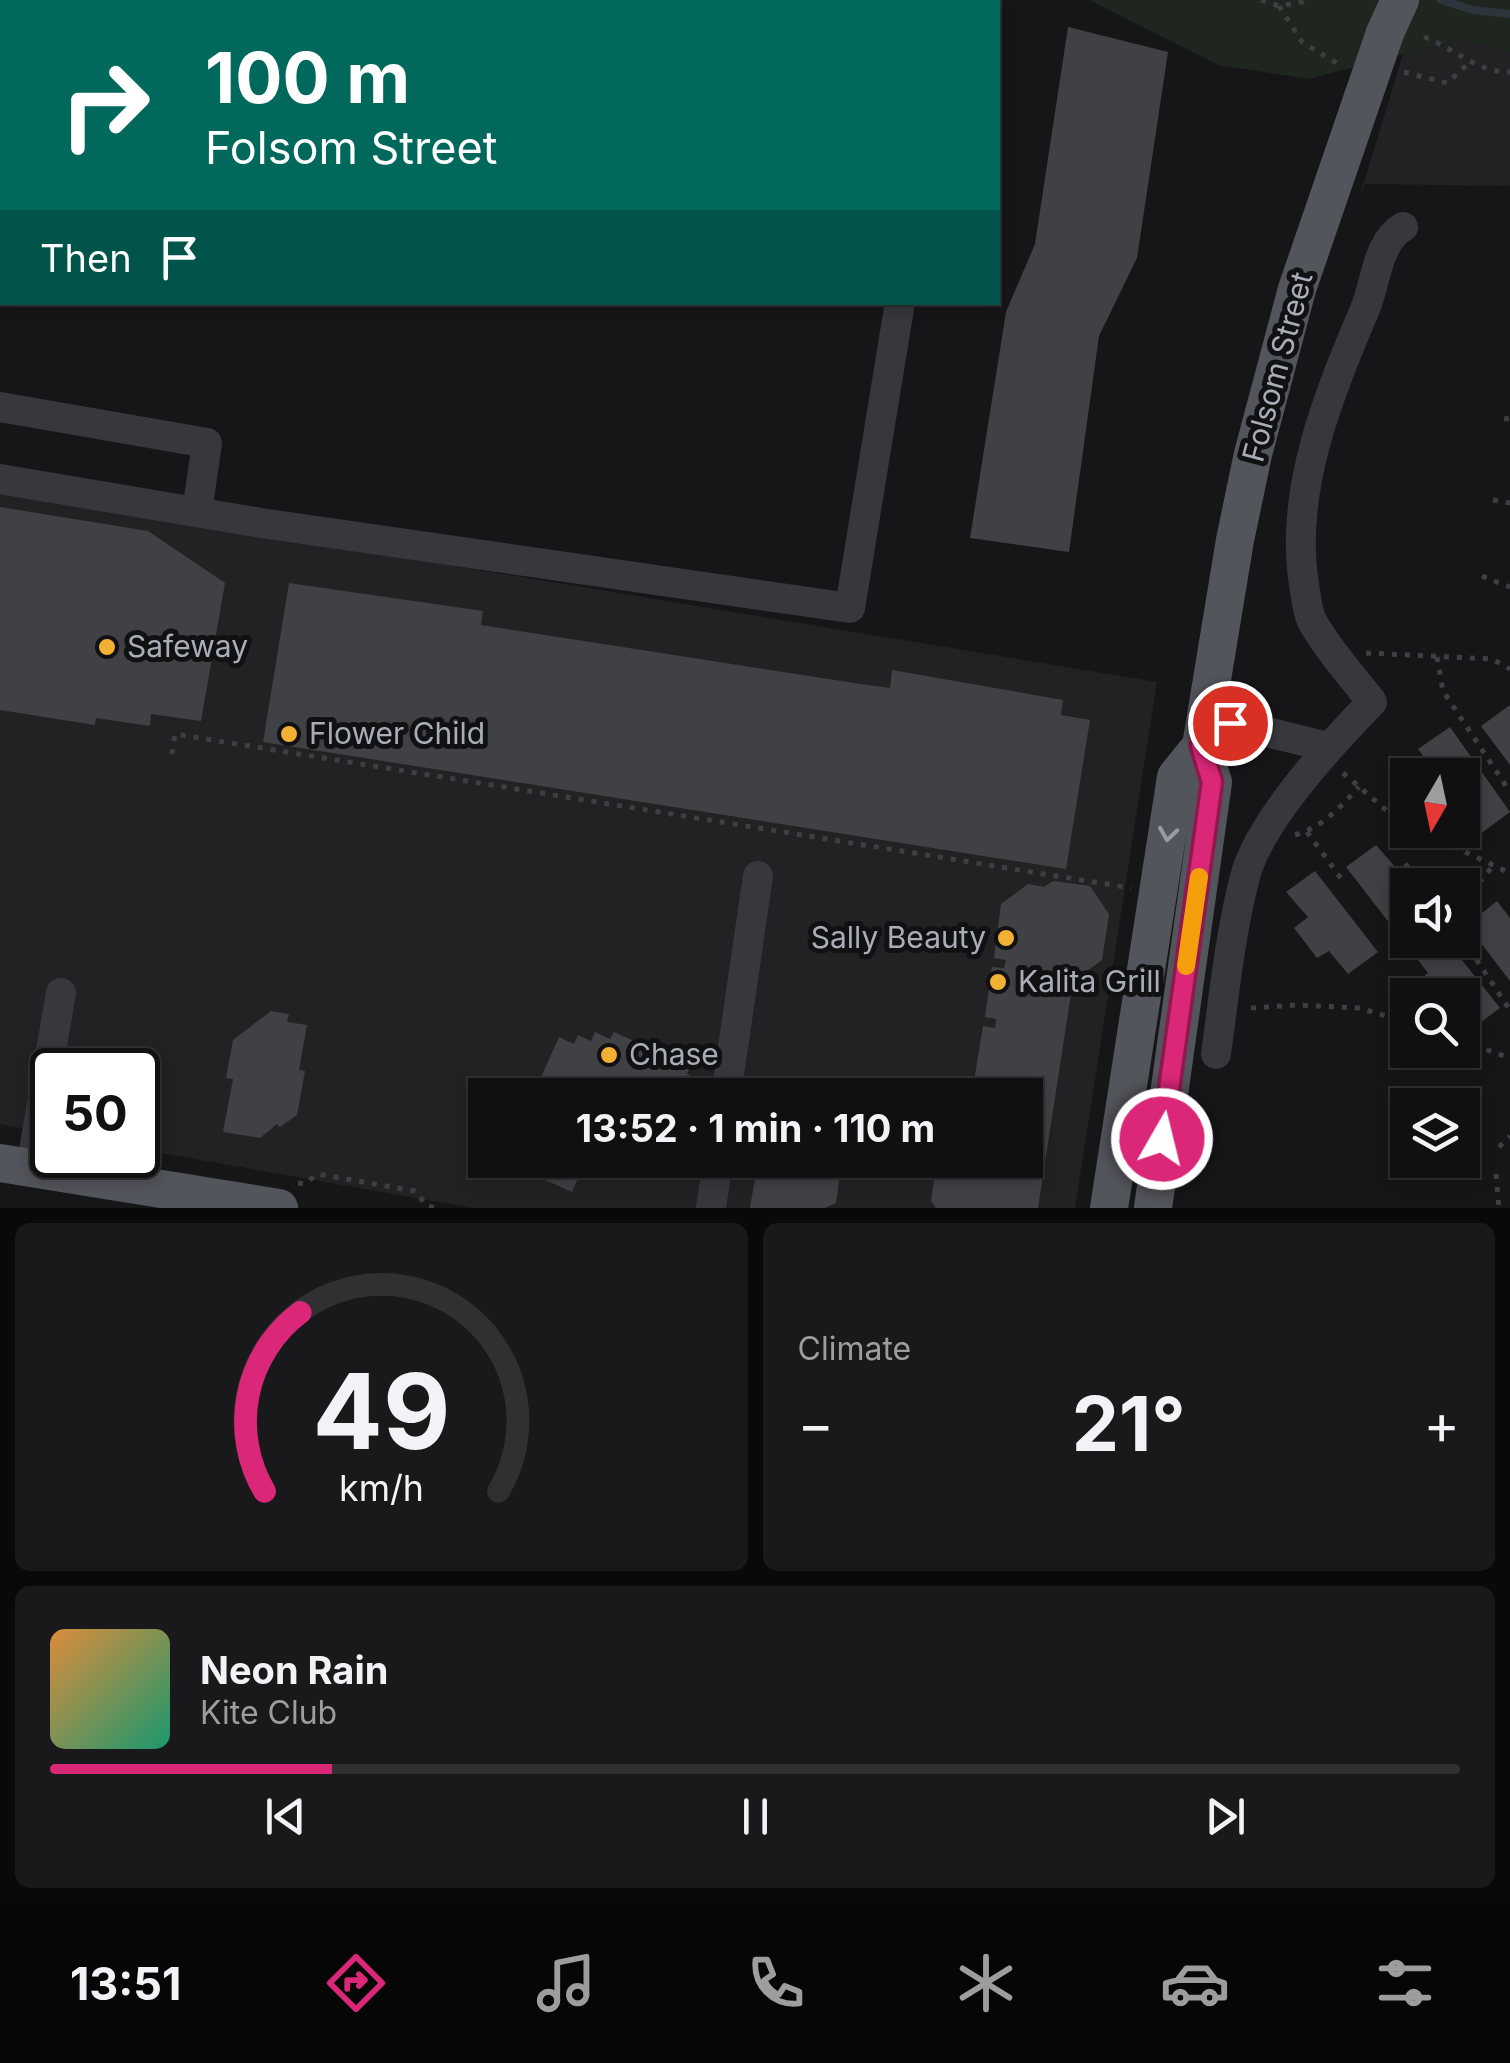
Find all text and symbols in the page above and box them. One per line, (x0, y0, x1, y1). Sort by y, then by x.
text: 100 m (205, 35, 410, 120)
icon: right (40, 40, 170, 170)
text: Folsom Street (205, 120, 497, 175)
icon: arrive (152, 230, 207, 285)
text: Then (40, 235, 132, 281)
street label: Folsom Street (1234, 268, 1320, 466)
place label: Safeway (127, 628, 248, 664)
marker: Safeway (96, 636, 118, 658)
pin (1188, 681, 1273, 766)
icon: arrive (1203, 696, 1258, 751)
place label: Flower Child (309, 715, 485, 751)
marker: Flower Child (278, 723, 300, 745)
north arrow (1390, 758, 1480, 848)
map controls (1390, 758, 1480, 1178)
one-way arrow (1158, 826, 1179, 843)
button: sound (1390, 868, 1480, 958)
place label: Sally Beauty (811, 919, 986, 955)
marker: Sally Beauty (995, 927, 1017, 949)
place label: Kalita Grill (1018, 963, 1161, 999)
marker: Kalita Grill (987, 971, 1009, 993)
button: search (1390, 978, 1480, 1068)
place label: Chase (629, 1036, 719, 1072)
marker: Chase (598, 1044, 620, 1066)
speed limit sign: 50 (30, 1048, 160, 1178)
position arrow (1110, 1087, 1214, 1191)
button: layers (1390, 1088, 1480, 1178)
text: 13:52 · 1 min · 110 m (576, 1105, 935, 1151)
text: Climate (798, 1329, 911, 1368)
text: 49 (312, 1348, 450, 1474)
text: 21° (1072, 1378, 1186, 1469)
text: − (798, 1391, 834, 1457)
text: + (1424, 1391, 1460, 1457)
text: km/h (339, 1466, 424, 1510)
text: Neon Rain (200, 1647, 388, 1693)
text: Kite Club (200, 1693, 337, 1732)
icon: previous (258, 1789, 313, 1844)
icon: pause (728, 1789, 783, 1844)
icon: next (1198, 1789, 1253, 1844)
icon: directions (321, 1948, 391, 2018)
icon: music (531, 1948, 601, 2018)
icon: phone (741, 1948, 811, 2018)
icon: climate (951, 1948, 1021, 2018)
icon: car (1160, 1948, 1230, 2018)
icon: filters (1370, 1948, 1440, 2018)
text: 13:51 (70, 1956, 182, 2011)

